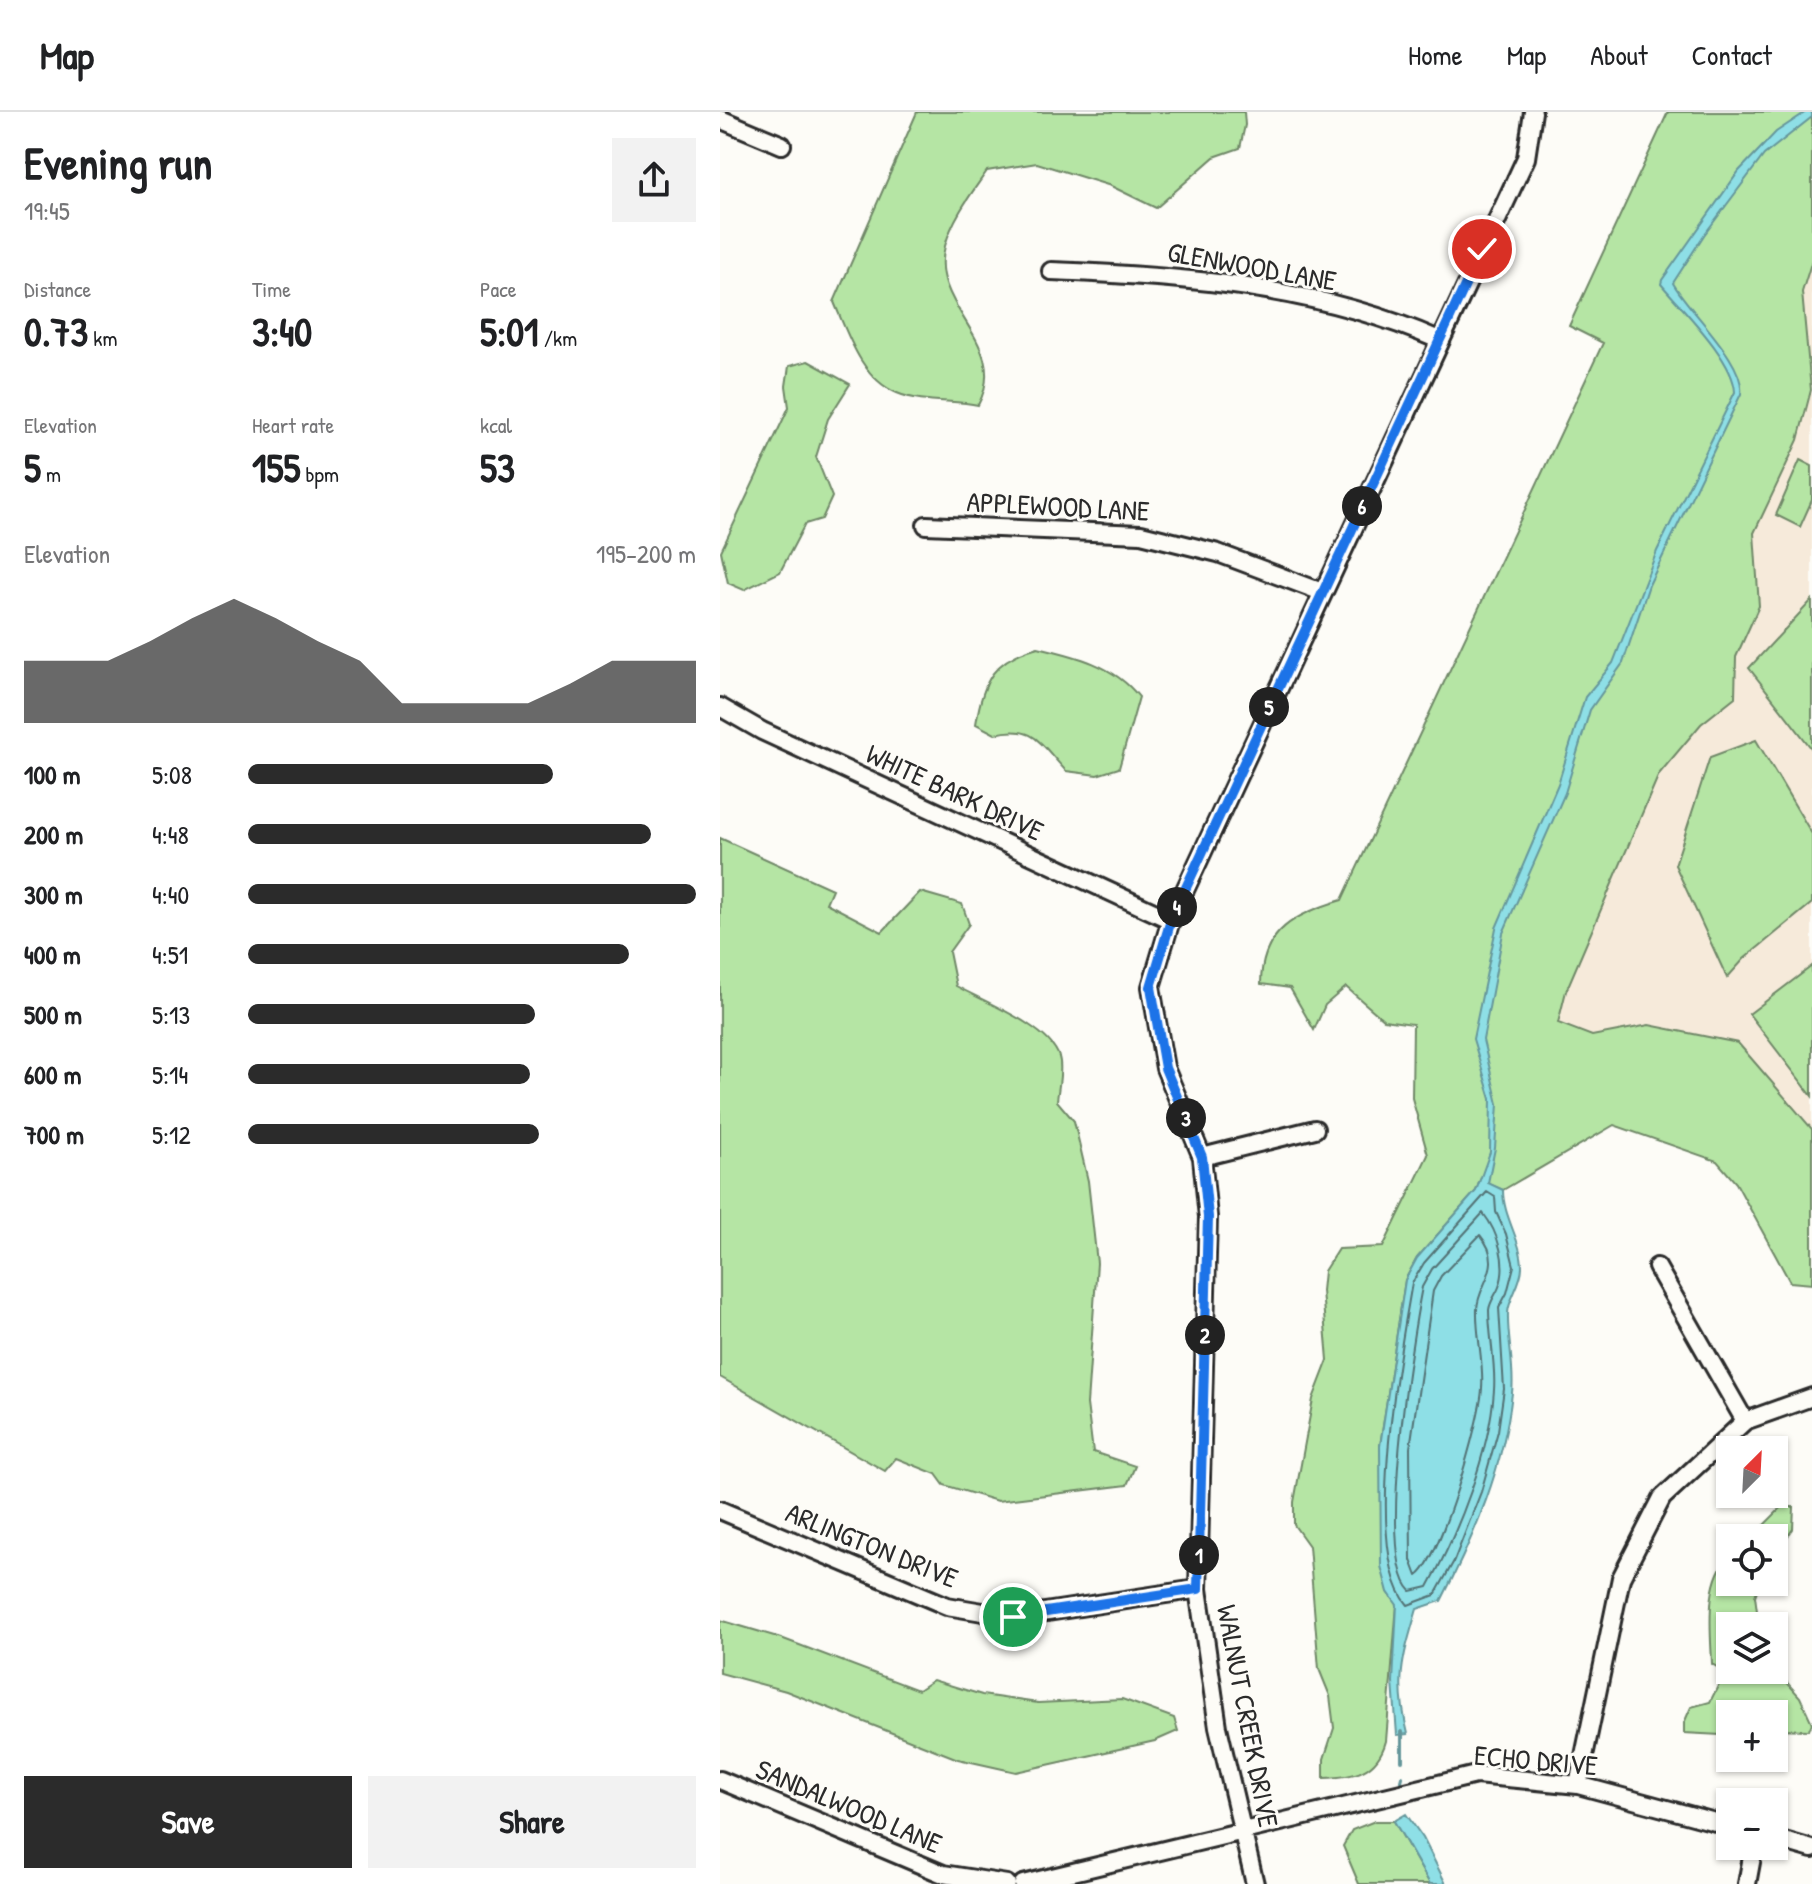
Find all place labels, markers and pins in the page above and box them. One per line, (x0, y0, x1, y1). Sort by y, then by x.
pin (1448, 215, 1516, 283)
pin: 6 (1342, 486, 1382, 526)
pin: 5 (1249, 687, 1289, 727)
pin: 4 (1157, 887, 1197, 927)
pin: 3 (1166, 1098, 1206, 1138)
pin: 2 (1185, 1315, 1225, 1355)
pin: 1 (1179, 1535, 1219, 1575)
pin (979, 1583, 1047, 1651)

